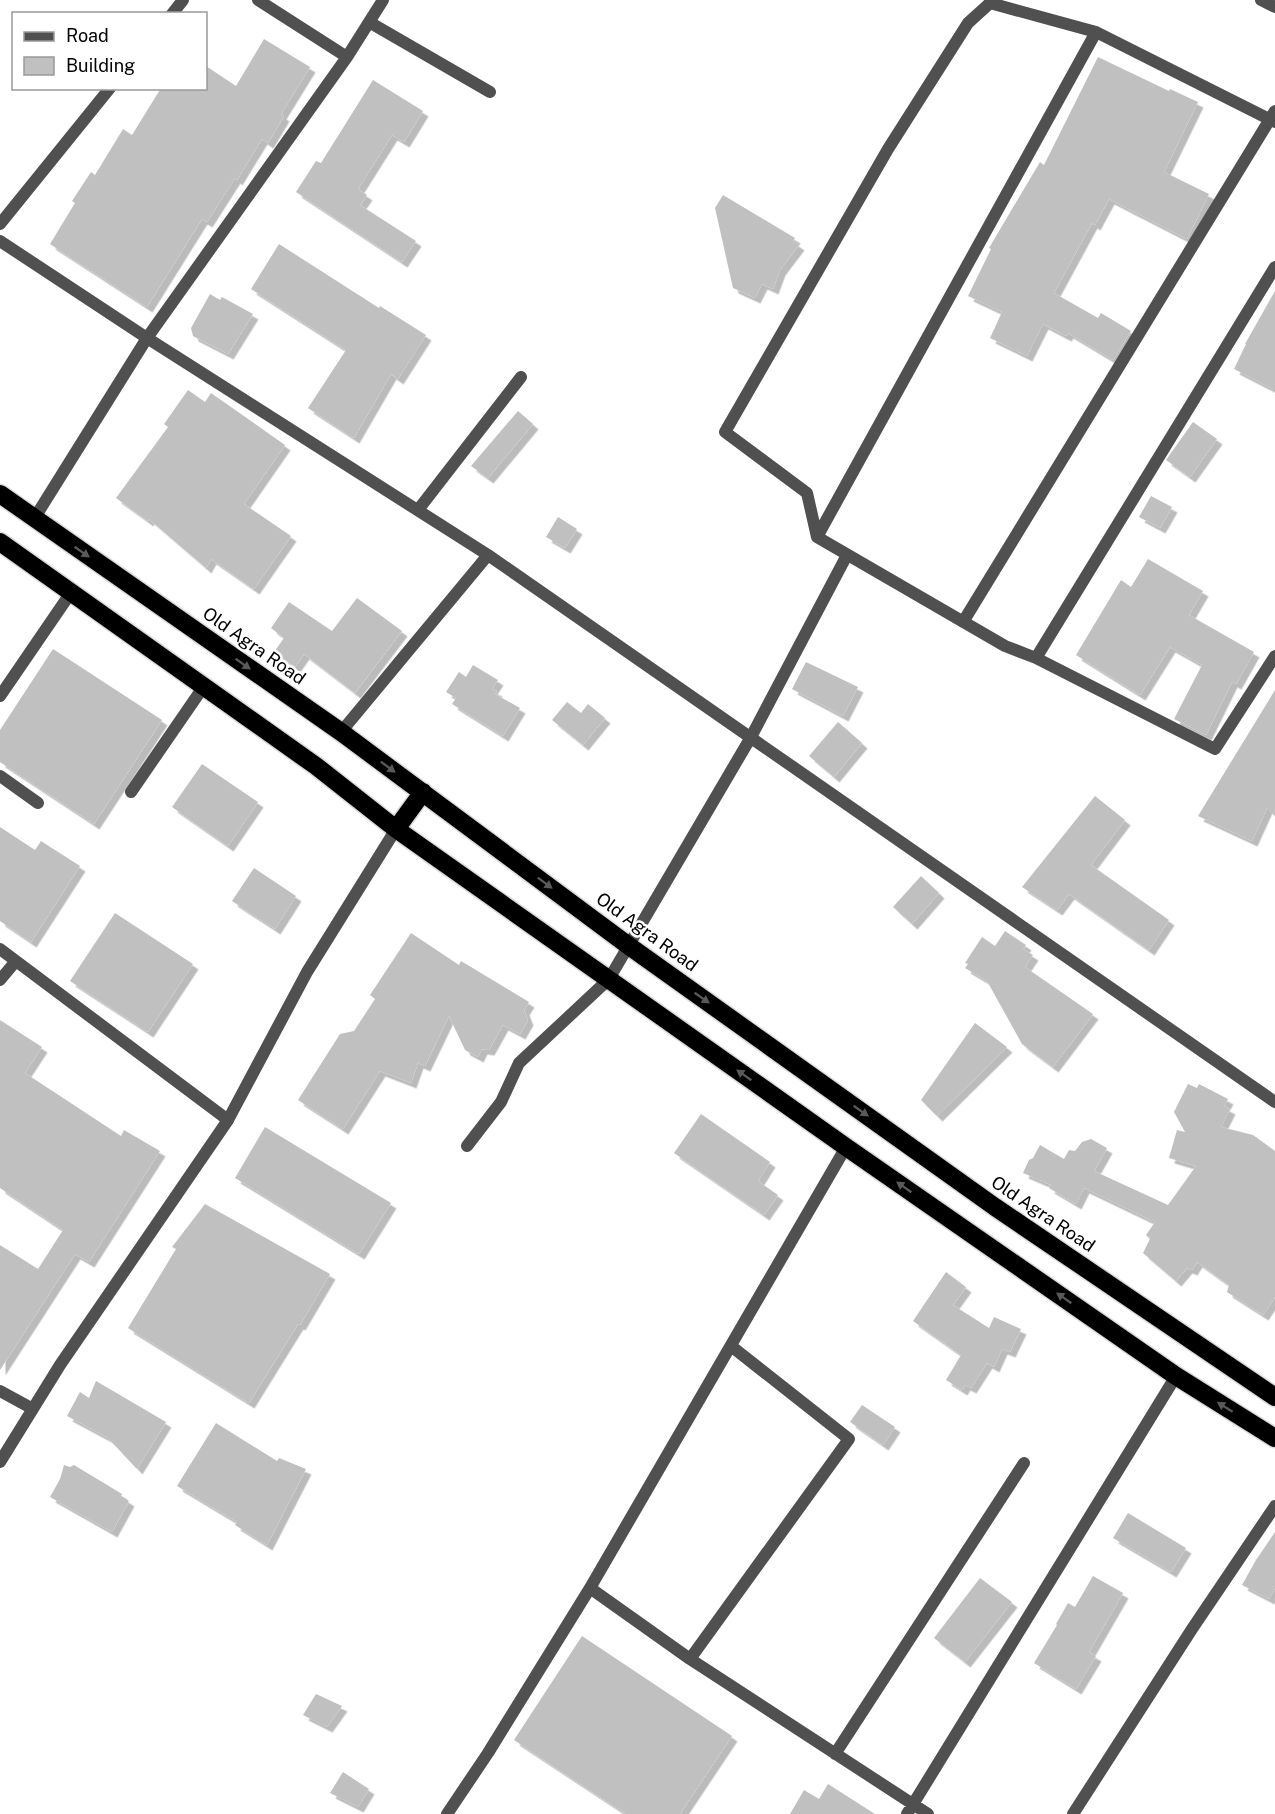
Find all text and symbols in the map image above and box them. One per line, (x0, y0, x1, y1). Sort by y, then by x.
legend (12, 12, 207, 90)
text: Road (66, 25, 109, 46)
text: Building (66, 55, 135, 76)
one-way arrow (74, 546, 90, 558)
street label: Old Agra Road (199, 602, 310, 689)
one-way arrow (234, 658, 251, 669)
one-way arrow (381, 760, 396, 772)
one-way arrow (536, 877, 552, 889)
street label: Old Agra Road (592, 888, 702, 976)
one-way arrow (694, 992, 710, 1004)
one-way arrow (736, 1070, 752, 1081)
one-way arrow (852, 1105, 868, 1117)
street label: Old Agra Road (987, 1171, 1099, 1256)
one-way arrow (896, 1181, 912, 1193)
one-way arrow (1056, 1292, 1072, 1304)
one-way arrow (1217, 1402, 1233, 1413)

